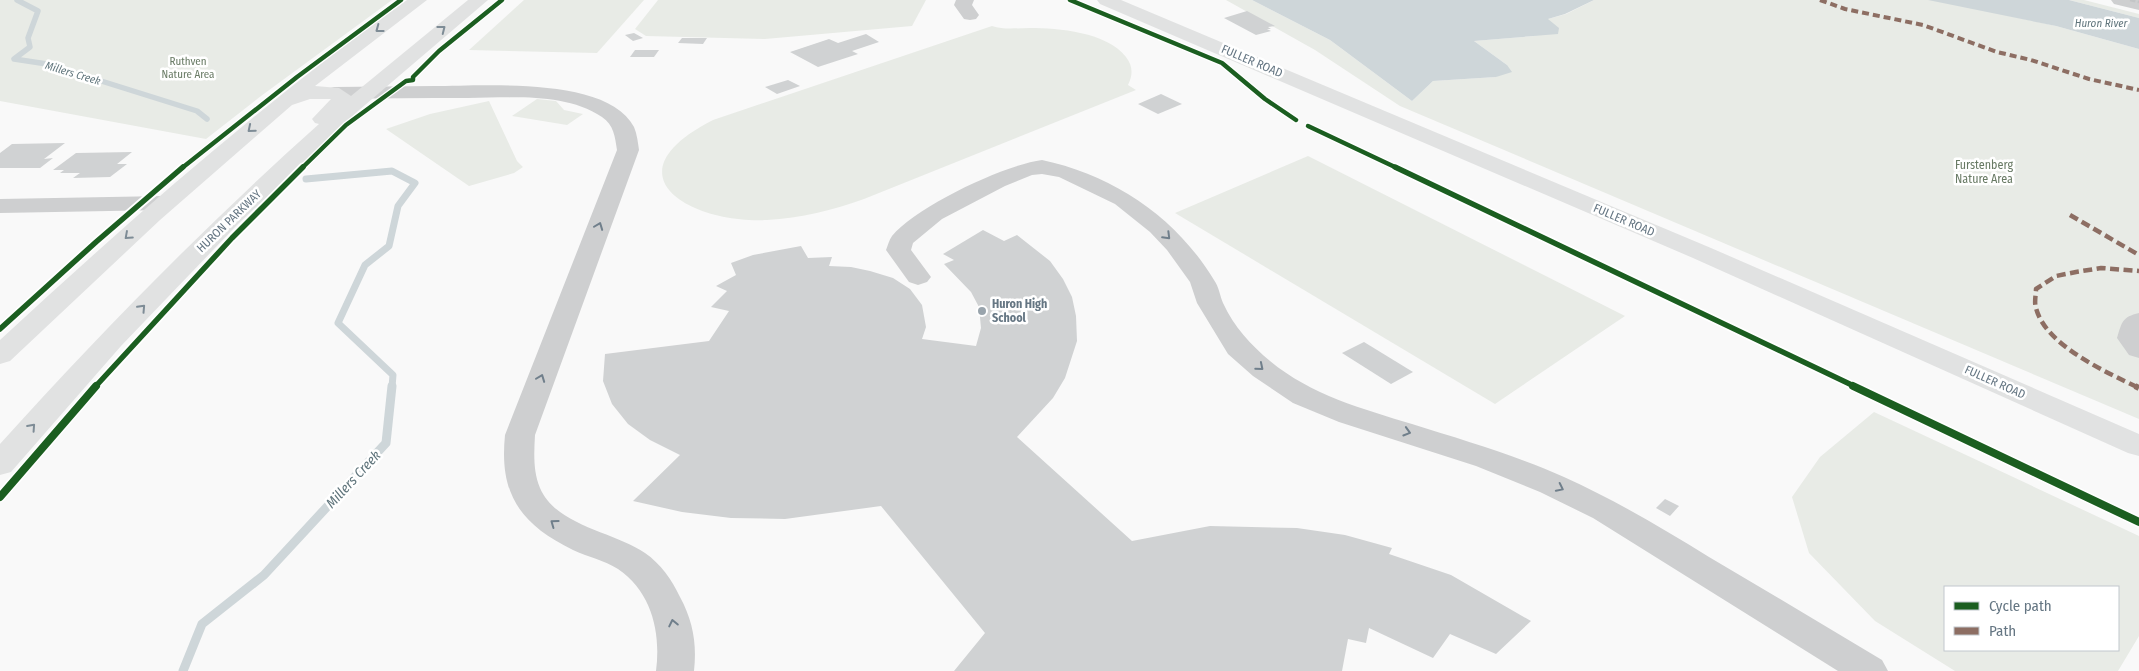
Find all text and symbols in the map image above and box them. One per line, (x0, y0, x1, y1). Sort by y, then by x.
water label: Huron River (2075, 17, 2128, 30)
one-way arrow (376, 23, 385, 31)
one-way arrow (436, 26, 445, 34)
street label: FULLER ROAD (1219, 42, 1285, 80)
park label: Ruthven Nature Area (161, 55, 215, 81)
water label: Millers Creek (44, 59, 103, 88)
one-way arrow (248, 124, 257, 132)
park label: Furstenberg Nature Area (1955, 158, 2013, 186)
street label: HURON PARKWAY (194, 187, 264, 255)
street label: FULLER ROAD (1591, 201, 1657, 239)
one-way arrow (593, 222, 603, 231)
one-way arrow (125, 230, 134, 239)
one-way arrow (1161, 230, 1170, 239)
place label: Huron High School (992, 297, 1047, 325)
one-way arrow (137, 304, 146, 313)
marker: Huron High School (976, 305, 988, 317)
one-way arrow (1254, 361, 1263, 369)
street label: FULLER ROAD (1962, 362, 2028, 402)
one-way arrow (535, 374, 545, 383)
one-way arrow (27, 424, 36, 433)
one-way arrow (1402, 427, 1411, 437)
water label: Millers Creek (322, 447, 384, 512)
one-way arrow (1554, 482, 1563, 492)
one-way arrow (550, 520, 560, 529)
legend (1944, 586, 2119, 651)
text: Cycle path (1989, 597, 2052, 615)
one-way arrow (668, 618, 679, 627)
text: Path (1989, 622, 2016, 640)

